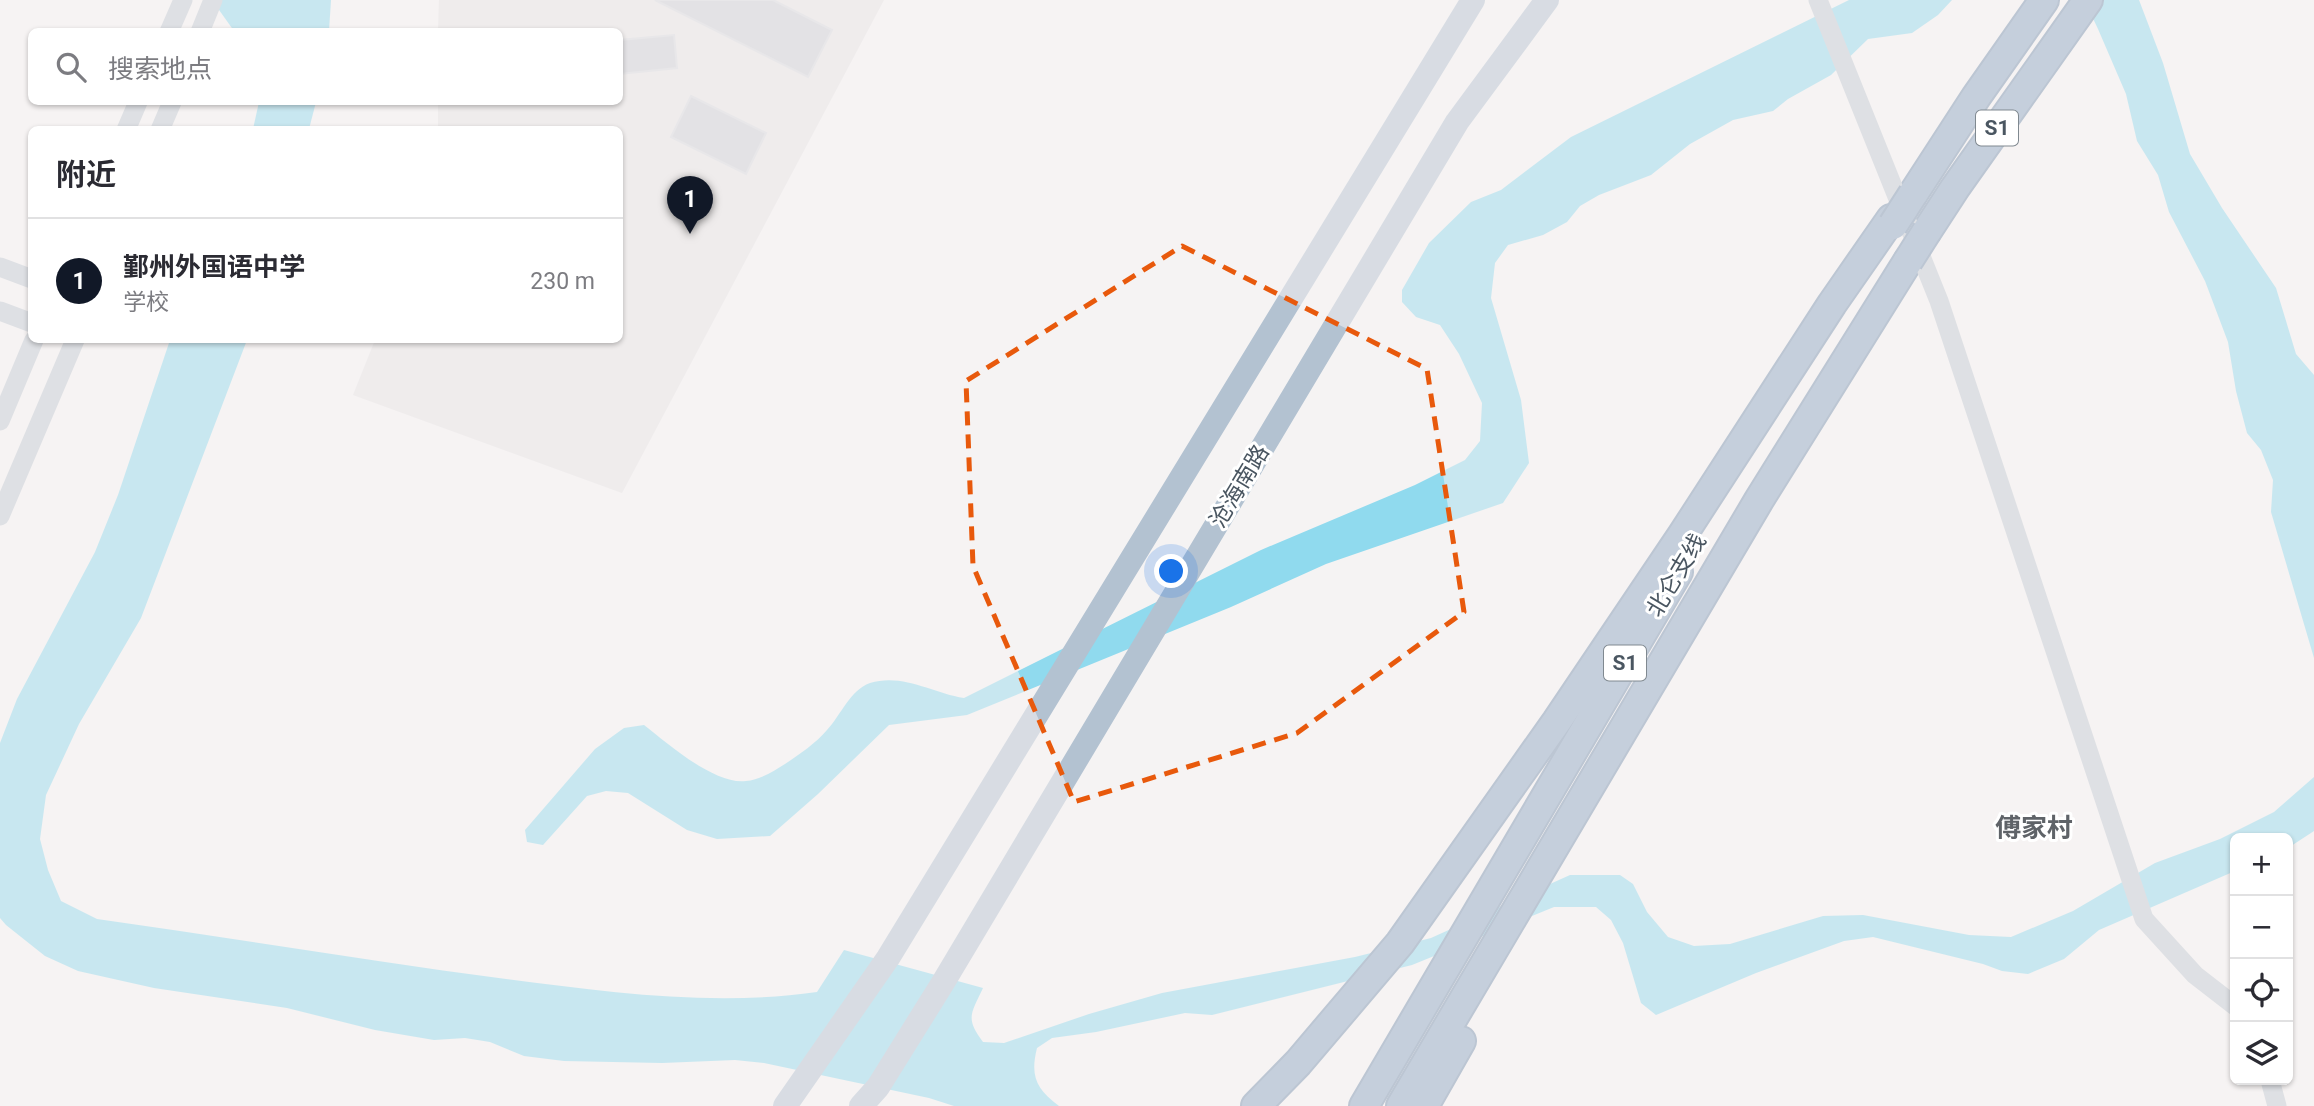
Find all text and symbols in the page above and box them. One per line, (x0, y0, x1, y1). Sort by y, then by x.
search box (28, 28, 623, 105)
icon: search (52, 48, 90, 86)
text: 搜索地点 (108, 54, 212, 84)
road number: S1 (1976, 110, 2018, 146)
text: 附近 (56, 157, 116, 192)
pin: 1 (667, 176, 713, 234)
text: 鄞州外国语中学 (123, 252, 305, 282)
text: 1 (72, 268, 86, 295)
text: 230 m (530, 268, 595, 295)
text: 学校 (123, 289, 169, 316)
street label: 沧海南路 (1204, 440, 1275, 533)
street label: 北仑支线 (1641, 529, 1712, 622)
your location (1154, 554, 1188, 588)
road number: S1 (1604, 646, 1646, 680)
district label: 傅家村 (1995, 813, 2073, 843)
map controls (2230, 833, 2293, 1085)
button: + (2230, 833, 2293, 896)
button: − (2230, 896, 2293, 959)
button: locate (2230, 959, 2293, 1022)
button: layers (2230, 1022, 2293, 1085)

